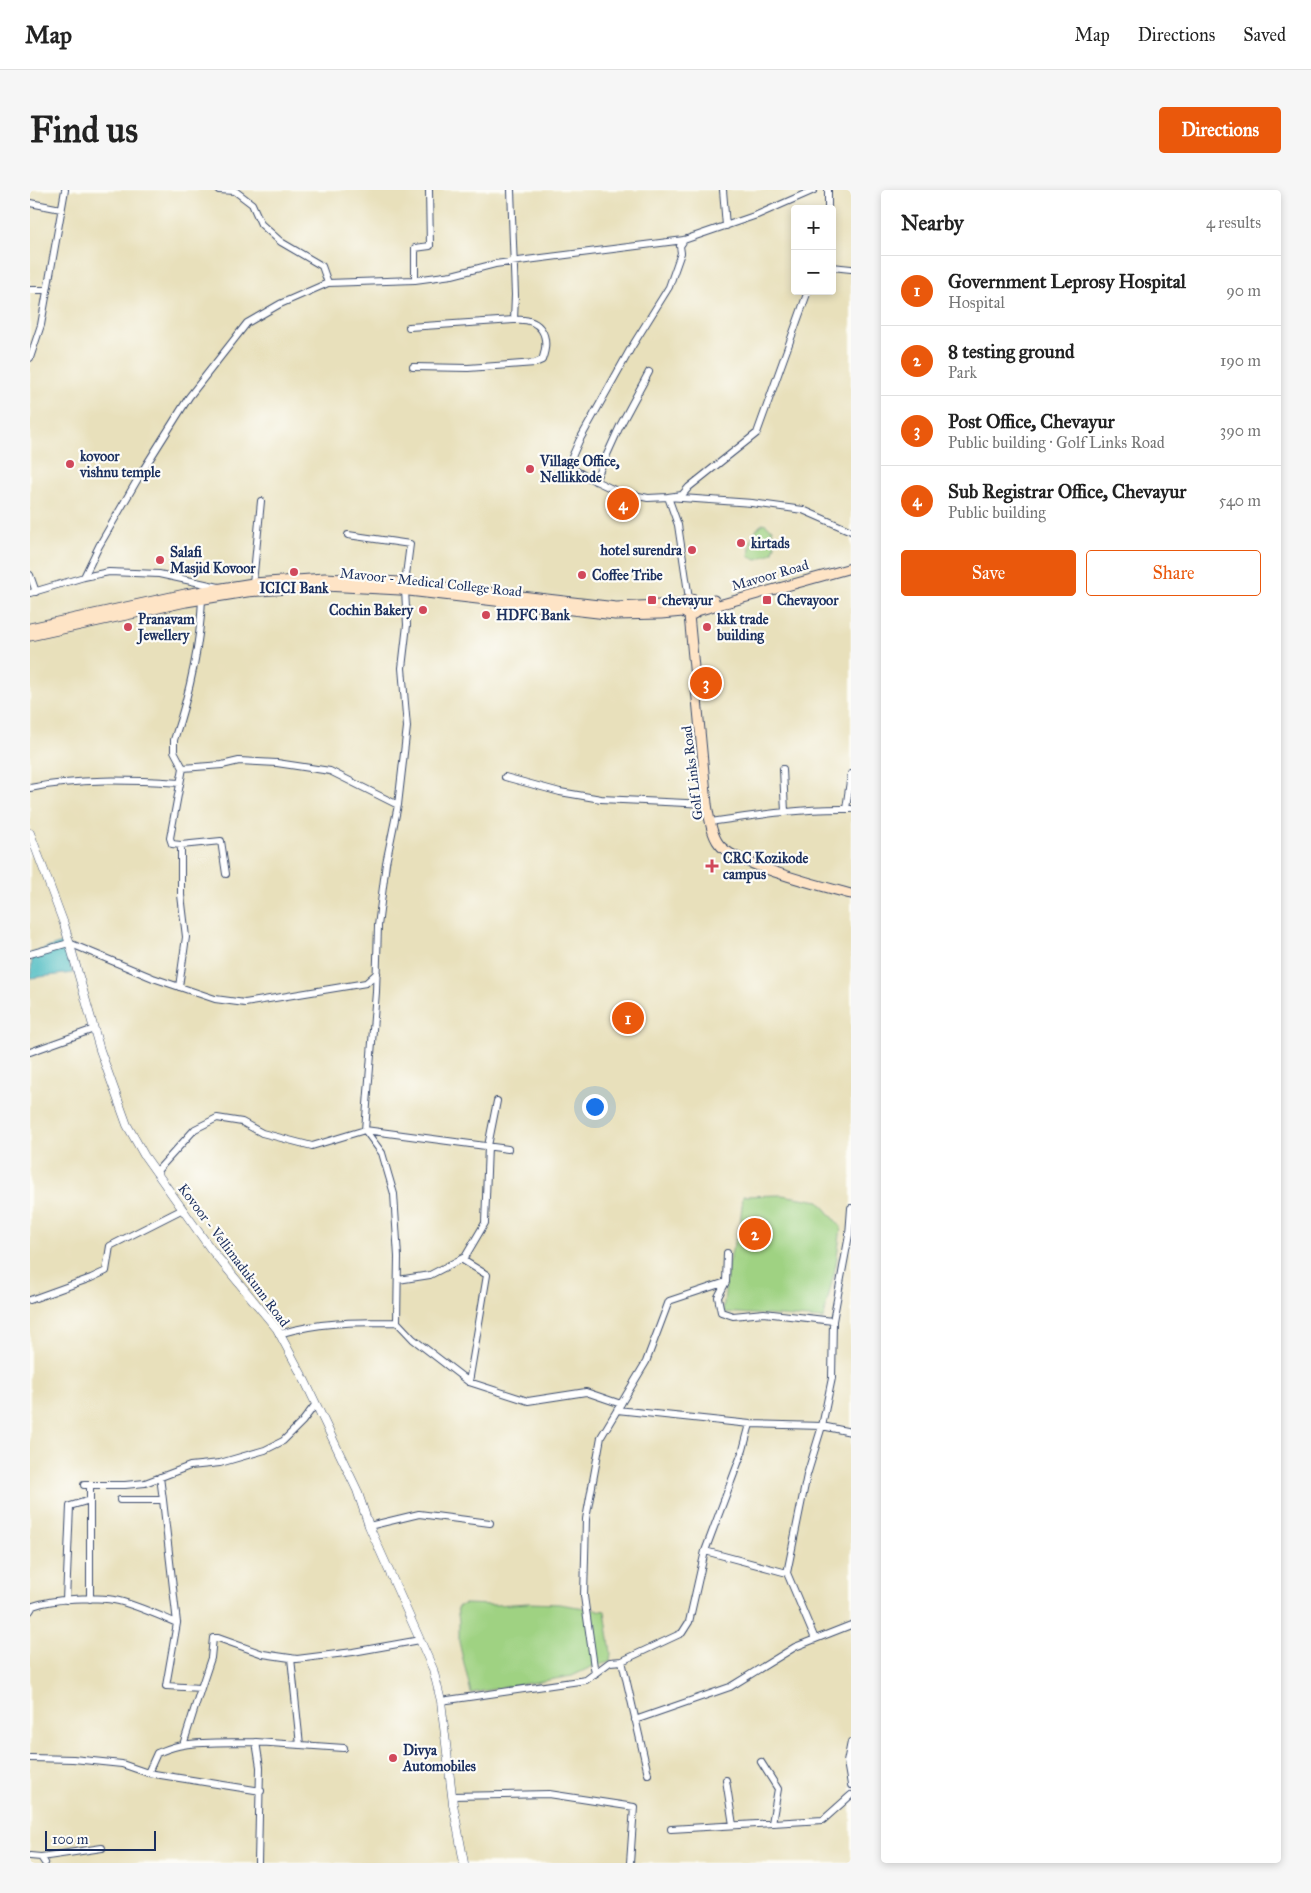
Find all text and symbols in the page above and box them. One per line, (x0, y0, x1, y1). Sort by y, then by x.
text: Map (25, 20, 72, 50)
text: Map (1074, 24, 1110, 46)
text: Directions (1138, 24, 1215, 46)
text: Saved (1243, 24, 1286, 46)
button: Directions (1159, 107, 1281, 153)
text: Find us (30, 109, 138, 152)
map controls (791, 205, 836, 295)
button: + (791, 205, 836, 250)
text: Nearby (901, 210, 964, 236)
text: 4 results (1206, 213, 1261, 232)
button: − (791, 250, 836, 295)
text: Government Leprosy Hospital (948, 270, 1186, 293)
text: 1 (914, 281, 920, 300)
text: 90 m (1226, 281, 1261, 300)
text: Hospital (948, 293, 1005, 312)
text: 8 testing ground (948, 340, 1075, 363)
text: 2 (913, 351, 921, 370)
text: 190 m (1220, 351, 1261, 370)
text: Park (948, 363, 977, 382)
text: Post Office, Chevayur (948, 410, 1115, 433)
text: 3 (914, 421, 920, 440)
text: 390 m (1220, 421, 1261, 440)
text: Public building · Golf Links Road (948, 433, 1165, 452)
place label: kovoor vishnu temple (79, 448, 161, 482)
place label: Village Office, Nellikkode (539, 453, 620, 486)
marker: kovoor vishnu temple (64, 458, 76, 470)
marker: Village Office, Nellikkode (524, 463, 536, 475)
text: Sub Registrar Office, Chevayur (948, 480, 1186, 503)
pin: 4 (607, 485, 639, 523)
text: 4 (913, 491, 921, 510)
text: 540 m (1219, 491, 1261, 510)
text: Public building (948, 503, 1046, 522)
place label: kirtads (751, 535, 790, 552)
marker: kirtads (735, 537, 747, 549)
place label: hotel surendra (599, 542, 683, 559)
place label: Salafi Masjid Kovoor (170, 544, 256, 578)
marker: hotel surendra (686, 544, 698, 556)
button: Save (901, 550, 1076, 596)
button: Share (1086, 550, 1261, 596)
marker: Salafi Masjid Kovoor (154, 554, 166, 566)
street label: Mavoor Road (730, 556, 811, 595)
street label: Mavoor - Medical College Road (339, 564, 523, 601)
marker: ICICI Bank (288, 566, 300, 578)
place label: Coffee Tribe (592, 567, 663, 584)
marker: Coffee Tribe (576, 569, 588, 581)
place label: ICICI Bank (260, 580, 329, 597)
place label: chevayur (662, 592, 714, 610)
place label: Chevayoor (777, 592, 839, 610)
marker: chevayur (646, 594, 658, 606)
marker: Chevayoor (761, 594, 773, 606)
place label: Cochin Bakery (329, 602, 414, 620)
marker: Cochin Bakery (417, 604, 429, 616)
place label: HDFC Bank (496, 607, 570, 624)
marker: HDFC Bank (480, 609, 492, 621)
place label: Pranavam Jewellery (136, 611, 195, 645)
place label: kkk trade building (716, 611, 769, 645)
marker: Pranavam Jewellery (122, 621, 134, 633)
marker: kkk trade building (701, 621, 713, 633)
pin: 3 (690, 664, 722, 702)
street label: Golf Links Road (678, 725, 707, 821)
place label: CRC Kozikode campus (723, 850, 808, 884)
marker: CRC Kozikode campus (705, 859, 719, 873)
pin: 1 (612, 999, 644, 1037)
your location (582, 1094, 608, 1120)
street label: Kovoor - Vellimadukunn Road (174, 1180, 293, 1330)
pin: 2 (739, 1215, 771, 1253)
place label: Divya Automobiles (402, 1742, 476, 1775)
marker: Divya Automobiles (387, 1752, 399, 1764)
scale bar (45, 1828, 156, 1851)
text: 100 m (52, 1831, 89, 1848)

